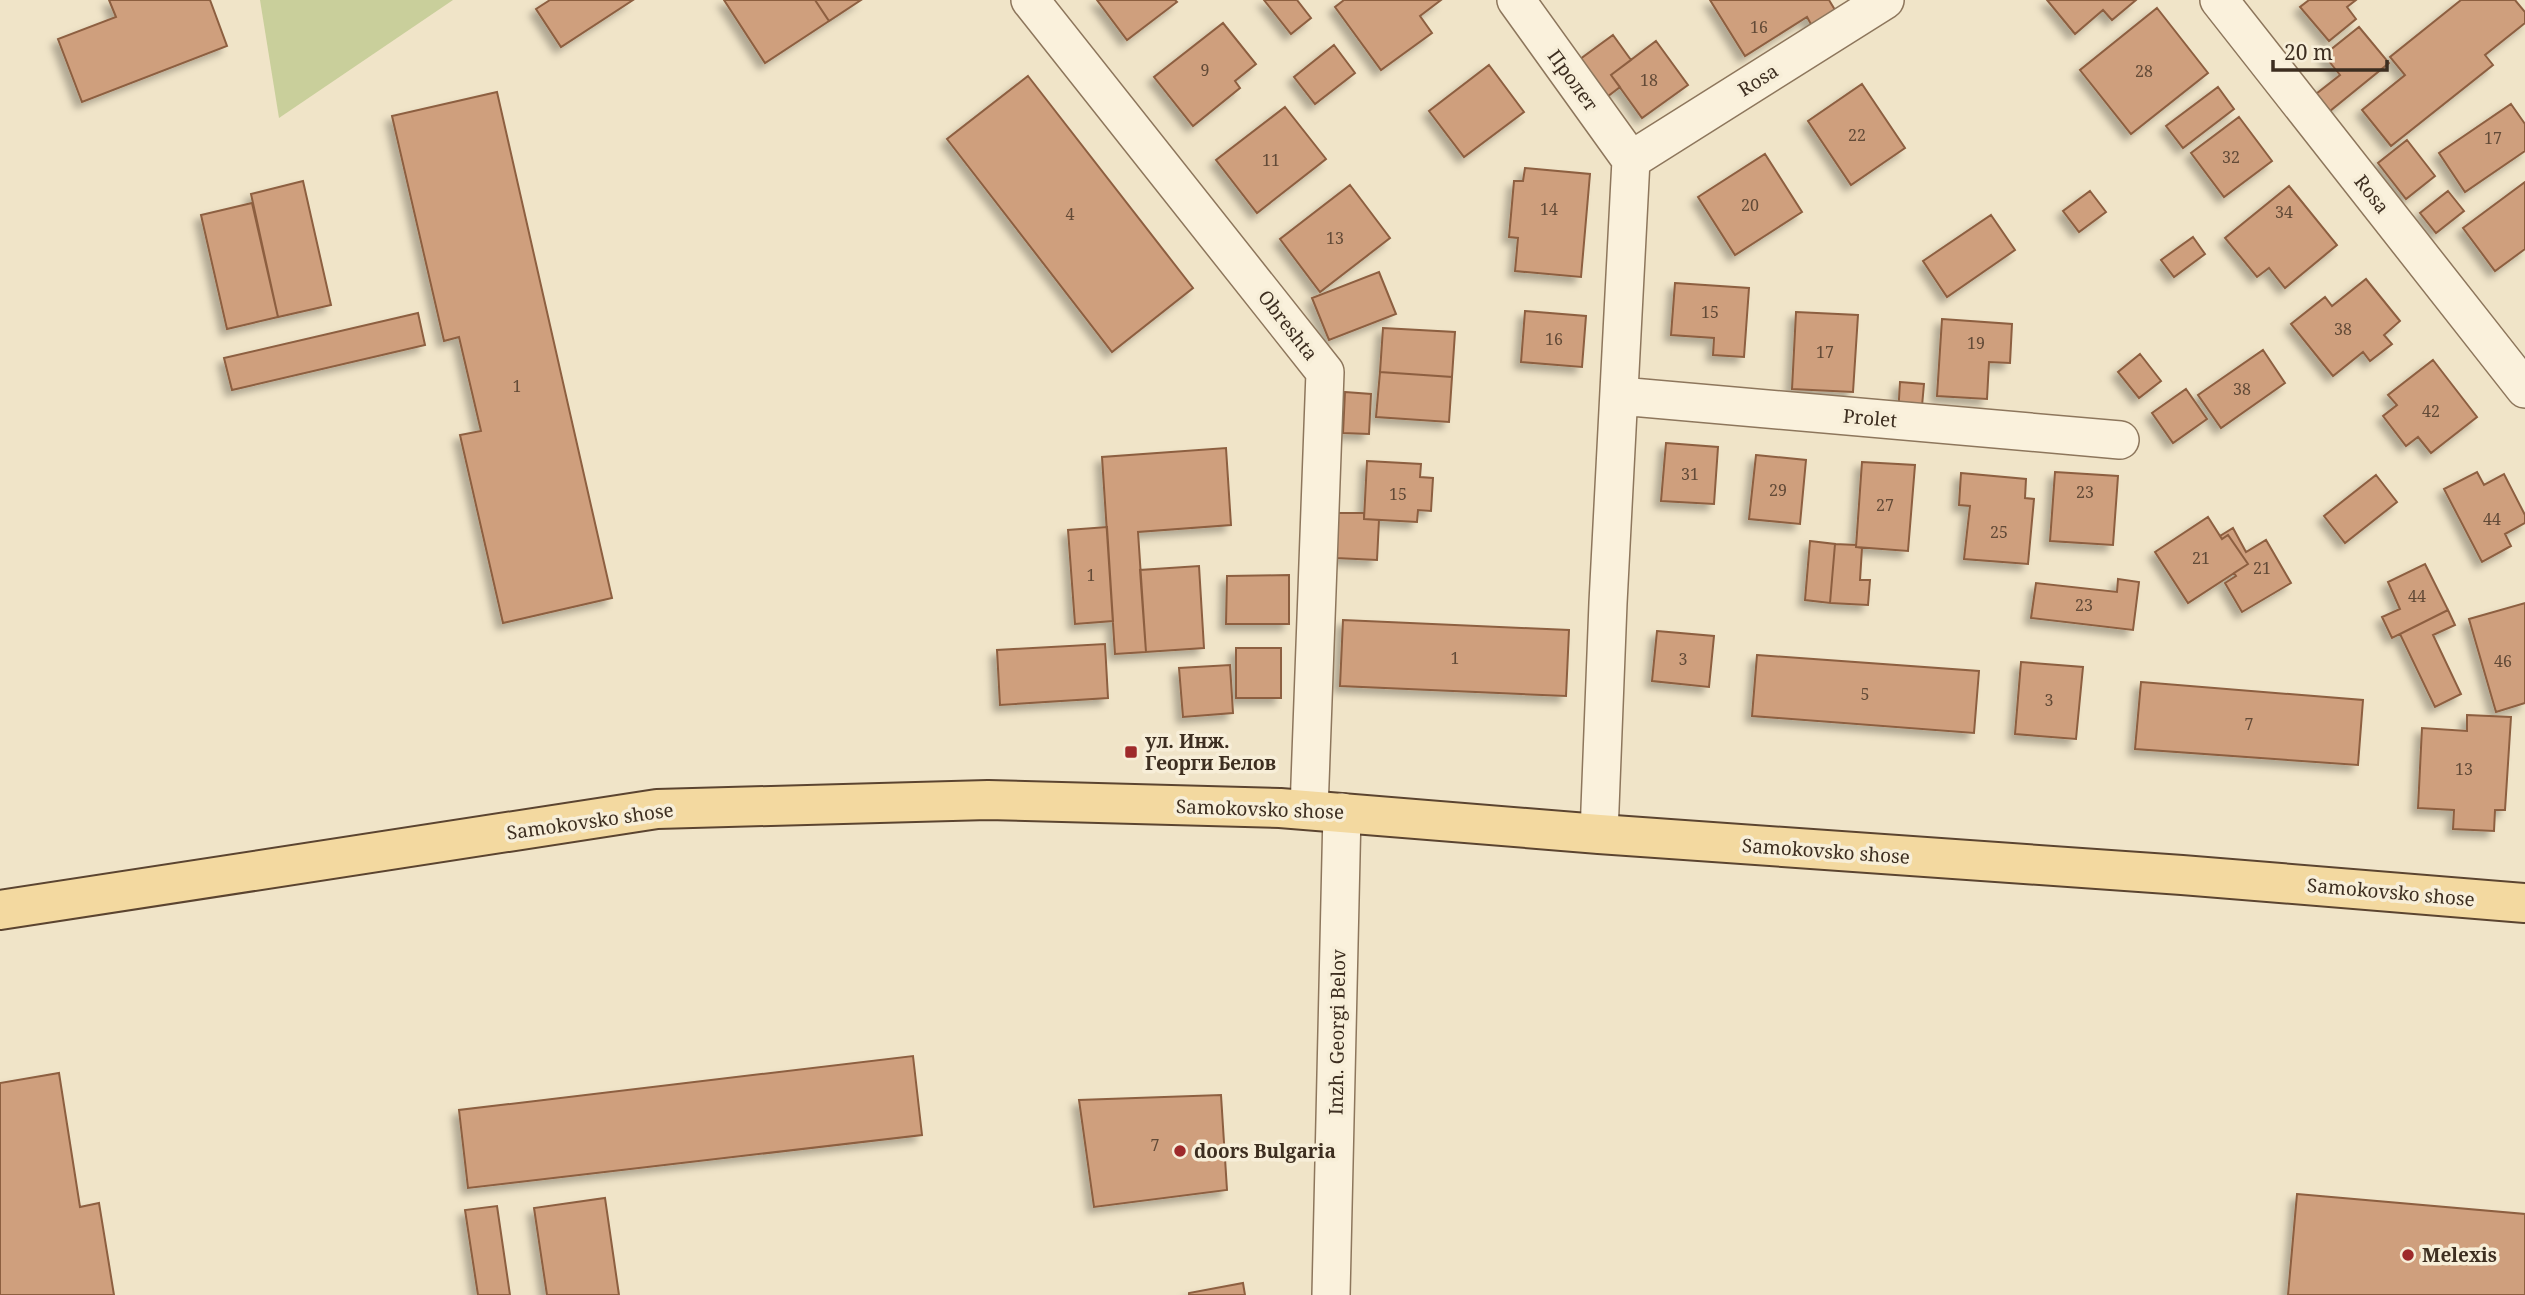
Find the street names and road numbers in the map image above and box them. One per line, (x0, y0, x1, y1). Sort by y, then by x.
street label: Пролет (1542, 44, 1604, 116)
street label: Rosa (1733, 58, 1783, 102)
street label: Rosa (2349, 169, 2395, 219)
street label: Obreshta (1252, 284, 1324, 366)
street label: Prolet (1842, 403, 1898, 433)
street label: Samokovsko shose (1175, 793, 1345, 825)
street label: Samokovsko shose (505, 796, 675, 846)
street label: Samokovsko shose (1741, 832, 1911, 870)
street label: Samokovsko shose (2306, 872, 2476, 912)
street label: Inzh. Georgi Belov (1323, 949, 1351, 1115)

